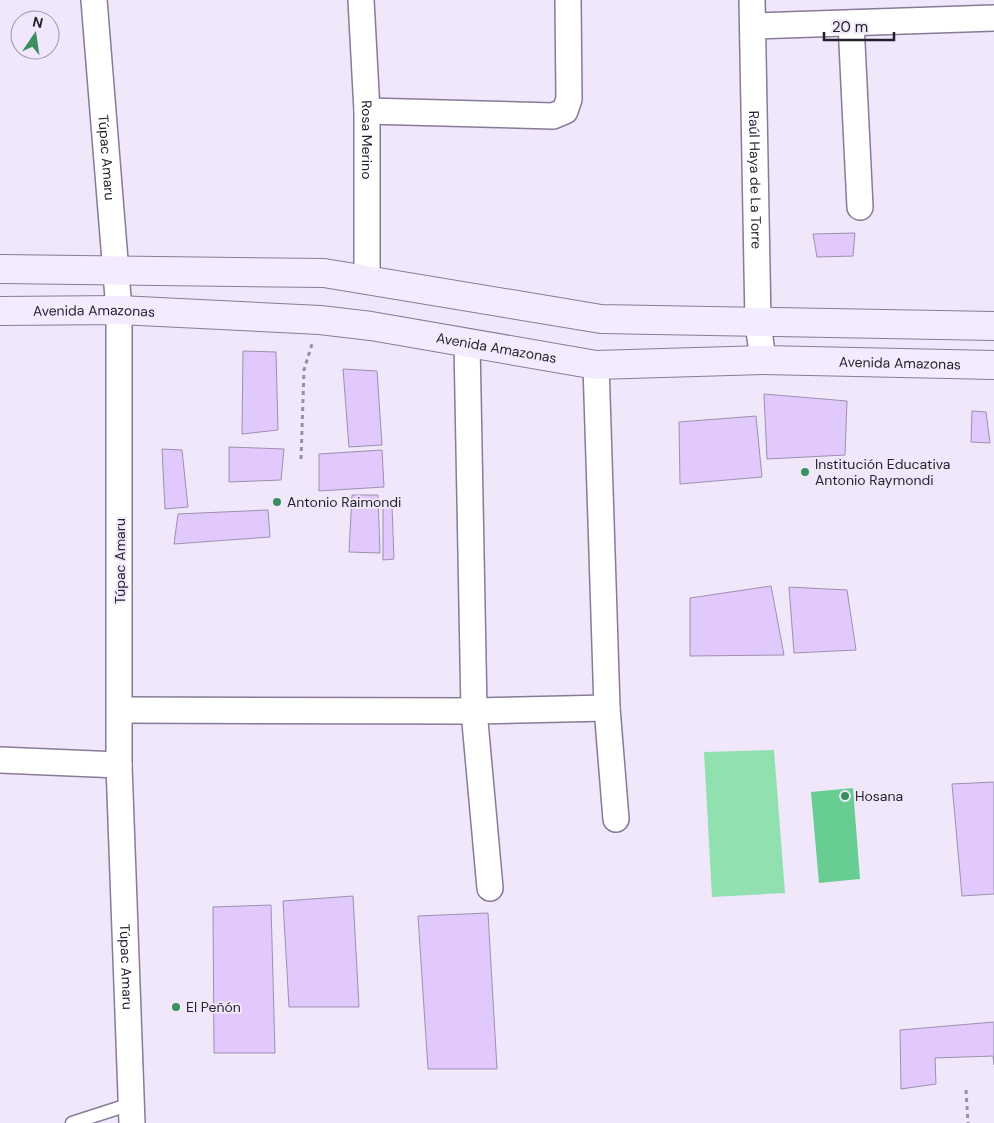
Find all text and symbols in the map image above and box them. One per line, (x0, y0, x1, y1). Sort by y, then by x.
north arrow (10, 10, 60, 60)
scale bar (824, 10, 894, 42)
text: N (31, 12, 45, 32)
text: 20 m (832, 17, 868, 37)
street label: Rosa Merino (357, 100, 376, 179)
street label: Raúl Haya de La Torre (745, 111, 766, 249)
street label: Túpac Amaru (94, 114, 119, 201)
street label: Avenida Amazonas (33, 301, 155, 321)
street label: Avenida Amazonas (435, 328, 558, 367)
street label: Avenida Amazonas (839, 353, 961, 373)
place label: Institución Educativa Antonio Raymondi (815, 455, 950, 489)
marker: Institución Educativa Antonio Raymondi (799, 466, 811, 478)
place label: Antonio Raimondi (287, 493, 401, 511)
marker: Antonio Raimondi (271, 496, 283, 508)
street label: Túpac Amaru (111, 518, 129, 604)
place label: Hosana (855, 787, 903, 805)
marker: Hosana (839, 790, 851, 802)
street label: Túpac Amaru (116, 924, 137, 1010)
place label: El Peñón (186, 998, 241, 1016)
marker: El Peñón (170, 1001, 182, 1013)

